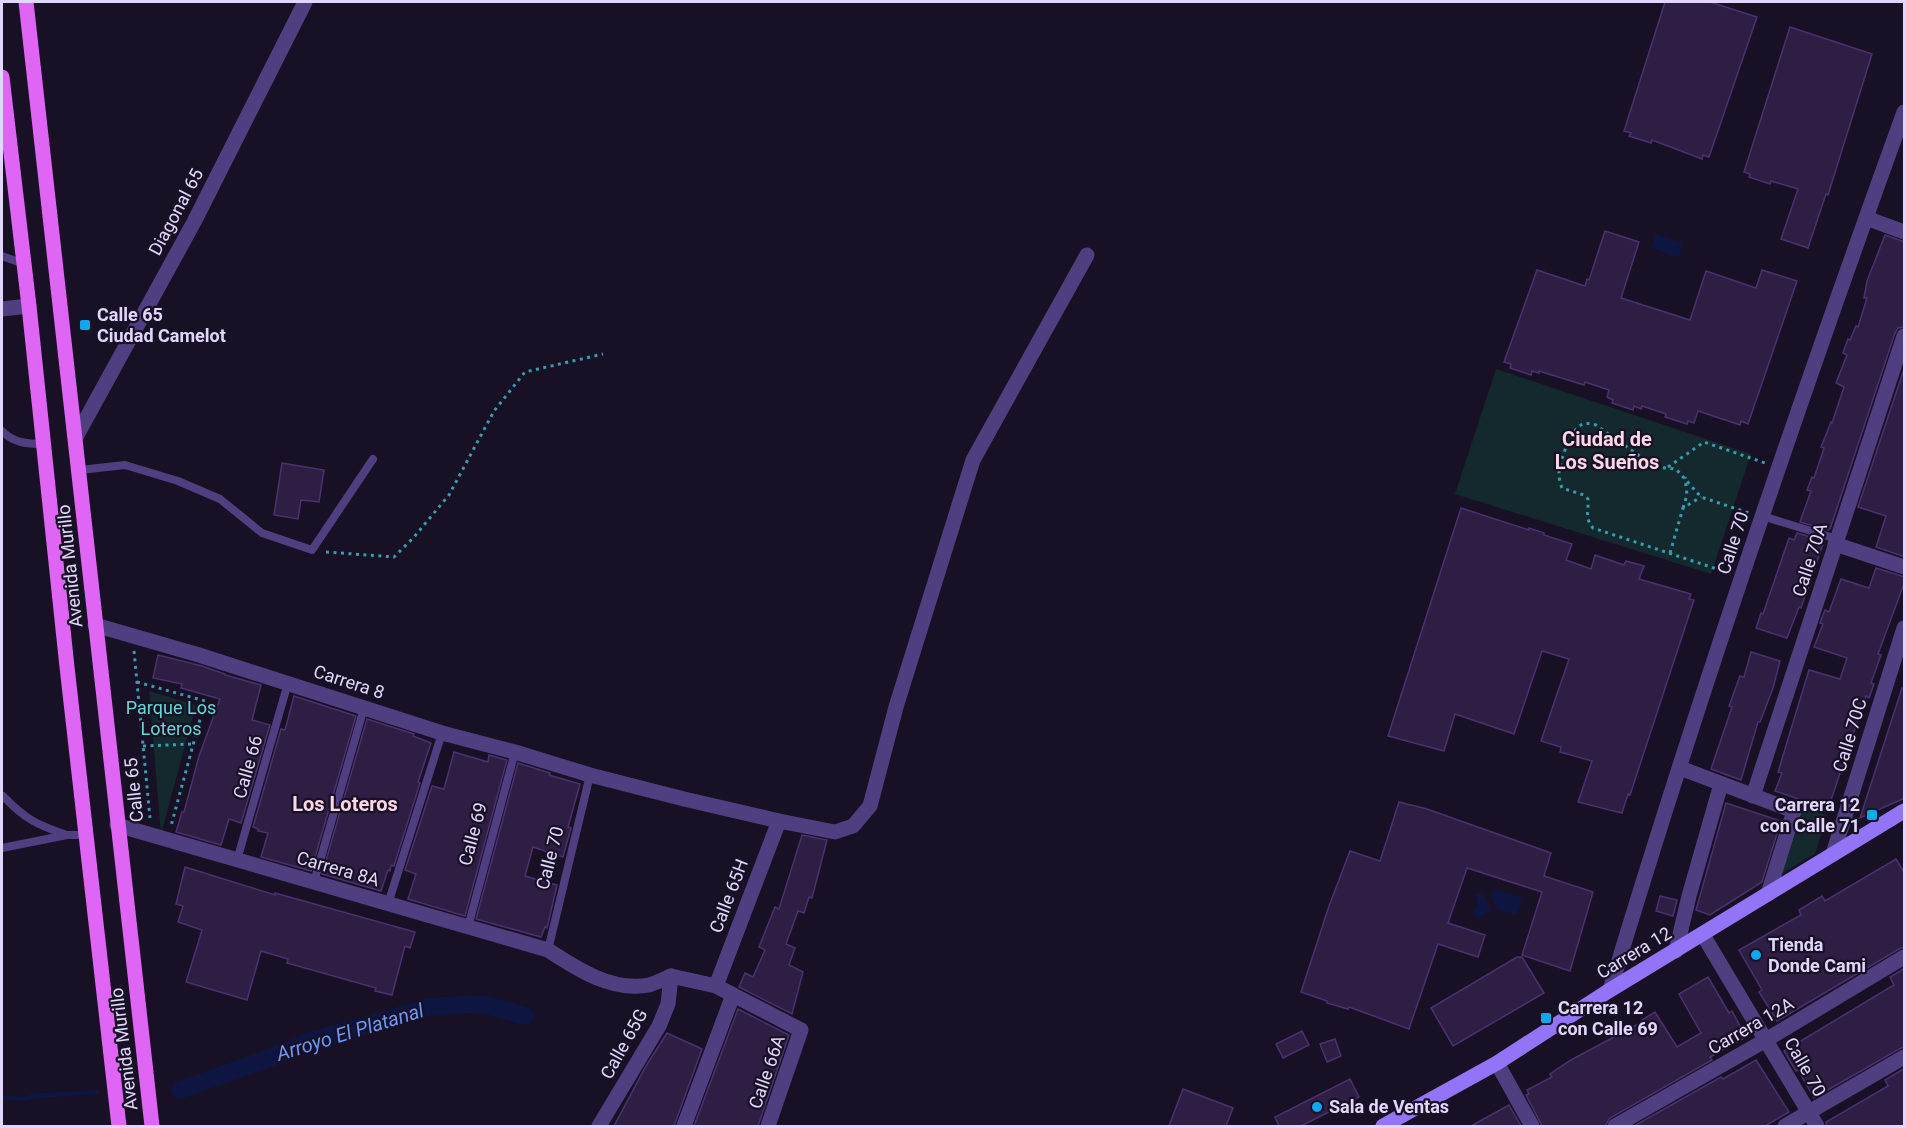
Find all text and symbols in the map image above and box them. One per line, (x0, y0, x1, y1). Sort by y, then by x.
street label: Diagonal 65 (144, 165, 207, 259)
place label: Calle 65 Ciudad Camelot (97, 304, 226, 346)
marker: Calle 65 Ciudad Camelot (78, 318, 92, 332)
district label: Ciudad de Los Sueños (1555, 427, 1659, 474)
street label: Avenida Murillo (53, 504, 86, 628)
street label: Calle 70 (1713, 509, 1752, 577)
street label: Calle 70A (1788, 520, 1831, 599)
street label: Carrera 8 (311, 660, 387, 703)
street label: Calle 70C (1828, 695, 1871, 774)
park label: Parque Los Loteros (126, 697, 216, 739)
street label: Calle 66 (229, 733, 267, 801)
street label: Calle 65 (120, 757, 147, 823)
district label: Los Loteros (292, 792, 398, 816)
place label: Carrera 12 con Calle 71 (1760, 794, 1860, 836)
street label: Calle 69 (454, 800, 491, 868)
marker: Carrera 12 con Calle 71 (1865, 808, 1879, 822)
street label: Calle 70 (532, 824, 568, 892)
street label: Carrera 8A (294, 847, 382, 890)
street label: Calle 65H (705, 856, 752, 936)
street label: Carrera 12 (1593, 922, 1675, 983)
place label: Tienda Donde Cami (1768, 934, 1866, 976)
marker: Tienda Donde Cami (1749, 948, 1763, 962)
street label: Avenida Murillo (106, 987, 141, 1112)
street label: Carrera 12A (1704, 993, 1797, 1058)
place label: Carrera 12 con Calle 69 (1558, 997, 1658, 1039)
water label: Arroyo El Platanal (273, 998, 427, 1066)
street label: Calle 65G (596, 1005, 651, 1082)
marker: Carrera 12 con Calle 69 (1539, 1011, 1553, 1025)
street label: Calle 66A (744, 1032, 789, 1111)
street label: Calle 70 (1780, 1034, 1831, 1100)
place label: Sala de Ventas (1329, 1096, 1449, 1117)
marker: Sala de Ventas (1310, 1100, 1324, 1114)

